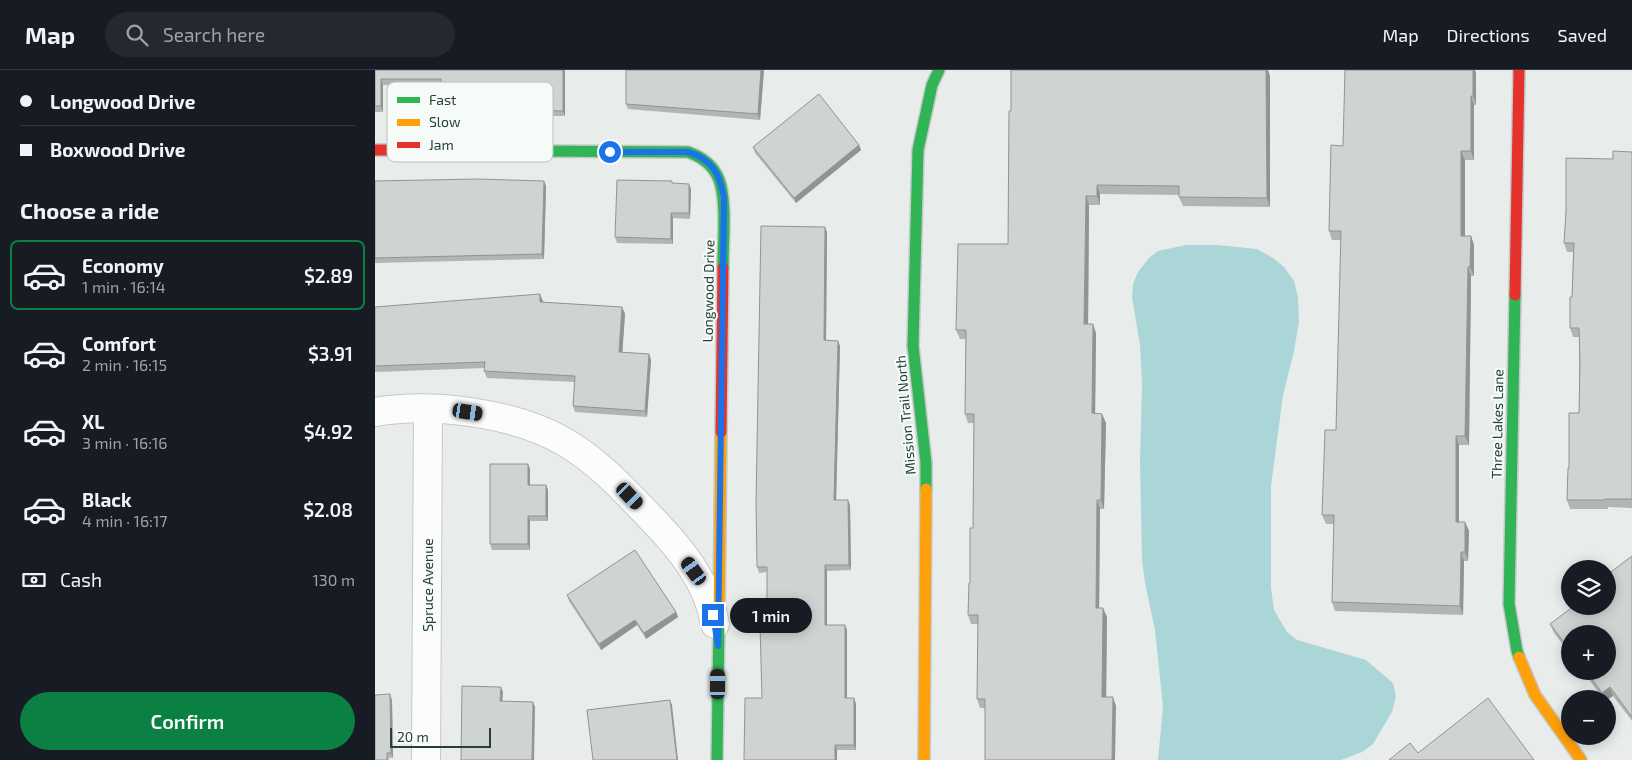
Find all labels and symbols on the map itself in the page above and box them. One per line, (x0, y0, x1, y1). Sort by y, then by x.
legend (387, 82, 553, 162)
text: Fast (429, 91, 456, 108)
text: Slow (429, 113, 461, 130)
text: Jam (429, 136, 454, 153)
route start (599, 141, 621, 163)
street label: Longwood Drive (699, 239, 717, 343)
street label: Mission Trail North (891, 355, 919, 475)
street label: Three Lakes Lane (1488, 369, 1506, 479)
car (452, 402, 483, 422)
car (614, 480, 645, 512)
street label: Spruce Avenue (419, 538, 436, 632)
car (679, 554, 708, 588)
callout: 1 min (731, 598, 813, 632)
route end (702, 604, 724, 626)
car (710, 669, 725, 699)
scale bar (390, 725, 491, 748)

